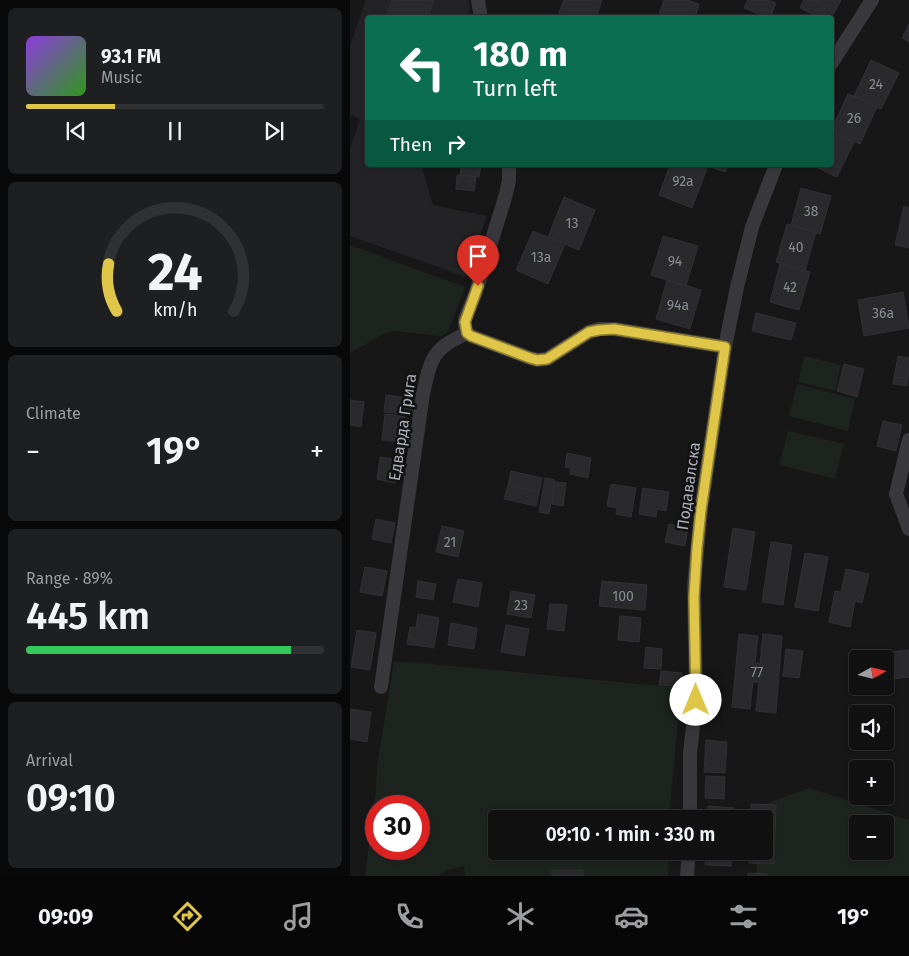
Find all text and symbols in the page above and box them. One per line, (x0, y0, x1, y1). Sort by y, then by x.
text: 180 m (473, 33, 568, 75)
icon: left (390, 35, 455, 100)
text: 93.1 FM (101, 45, 161, 68)
text: Music (101, 68, 142, 87)
text: Turn left (473, 75, 557, 102)
house number: 24 (869, 76, 884, 93)
house number: 26 (847, 110, 861, 127)
icon: previous (62, 117, 90, 145)
icon: pause (161, 117, 189, 145)
icon: next (260, 117, 288, 145)
icon: right (442, 130, 470, 158)
text: Then (390, 133, 432, 156)
house number: 92a (672, 173, 694, 190)
house number: 38 (804, 203, 819, 220)
house number: 13 (565, 215, 579, 232)
pin (457, 235, 499, 286)
house number: 40 (788, 239, 804, 256)
text: 24 (148, 241, 202, 304)
icon: arrive (464, 242, 492, 270)
house number: 13a (531, 249, 551, 266)
house number: 94 (668, 253, 683, 270)
house number: 42 (783, 279, 797, 296)
house number: 94a (667, 297, 689, 314)
text: km/h (153, 299, 197, 321)
house number: 36a (872, 305, 894, 322)
street label: Едварда Грига (385, 372, 420, 482)
text: Climate (26, 404, 81, 423)
text: 19° (146, 428, 204, 474)
text: − (26, 435, 40, 468)
text: + (310, 435, 324, 468)
street label: Подавалска (673, 441, 704, 531)
house number: 21 (444, 534, 456, 551)
text: Range · 89% (26, 569, 113, 588)
house number: 100 (612, 588, 634, 605)
text: 445 km (26, 593, 150, 639)
house number: 23 (514, 597, 528, 614)
north arrow (849, 650, 894, 695)
map controls (849, 650, 894, 860)
house number: 77 (751, 664, 763, 681)
position arrow (669, 673, 721, 725)
button: sound (849, 705, 894, 750)
text: Arrival (26, 751, 73, 770)
button: + (849, 760, 894, 805)
text: 09:10 (26, 775, 116, 821)
speed limit sign: 30 (365, 795, 430, 860)
button: − (849, 815, 894, 860)
text: 09:10 · 1 min · 330 m (546, 823, 715, 846)
icon: directions (170, 899, 205, 934)
icon: music (281, 899, 316, 934)
icon: phone (392, 899, 427, 934)
icon: climate (503, 899, 538, 934)
icon: car (614, 899, 649, 934)
icon: filters (726, 899, 761, 934)
text: 09:09 (38, 903, 93, 930)
text: 19° (837, 903, 871, 930)

